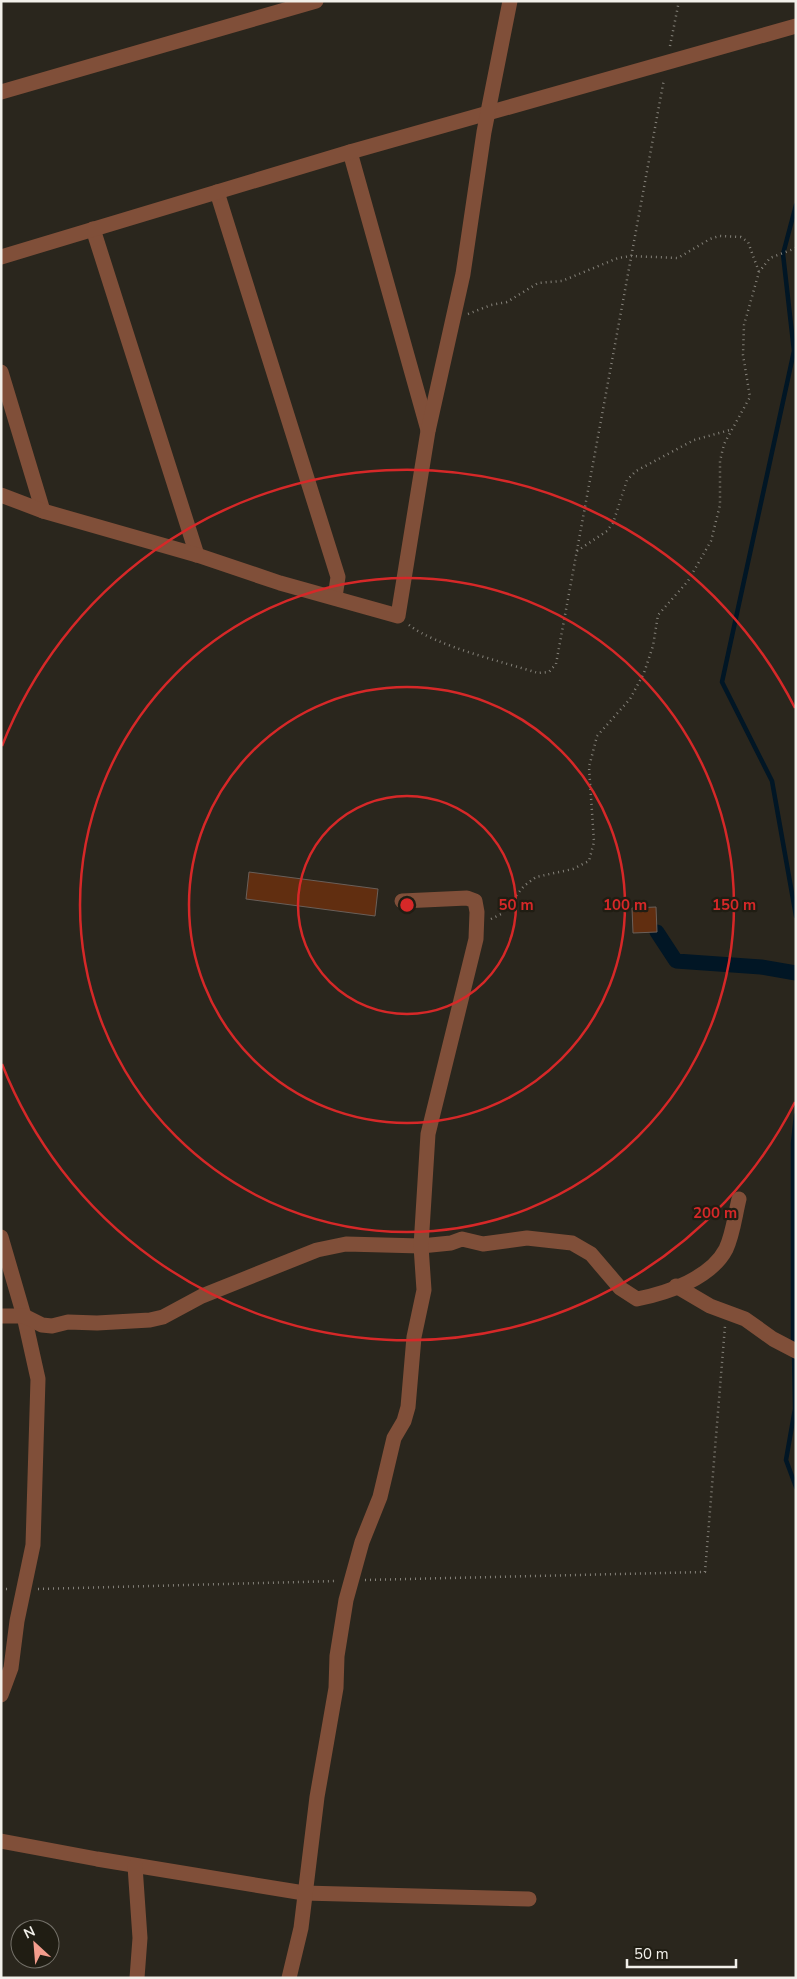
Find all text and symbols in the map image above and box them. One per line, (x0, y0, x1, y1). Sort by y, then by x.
text: 50 m (498, 895, 534, 915)
text: 100 m (603, 895, 647, 915)
text: 150 m (712, 895, 756, 915)
centre of rings (398, 896, 416, 914)
text: 200 m (693, 1203, 737, 1223)
north arrow (10, 1919, 60, 1969)
text: N (21, 1922, 38, 1944)
scale bar (627, 1936, 736, 1968)
text: 50 m (634, 1944, 669, 1964)

